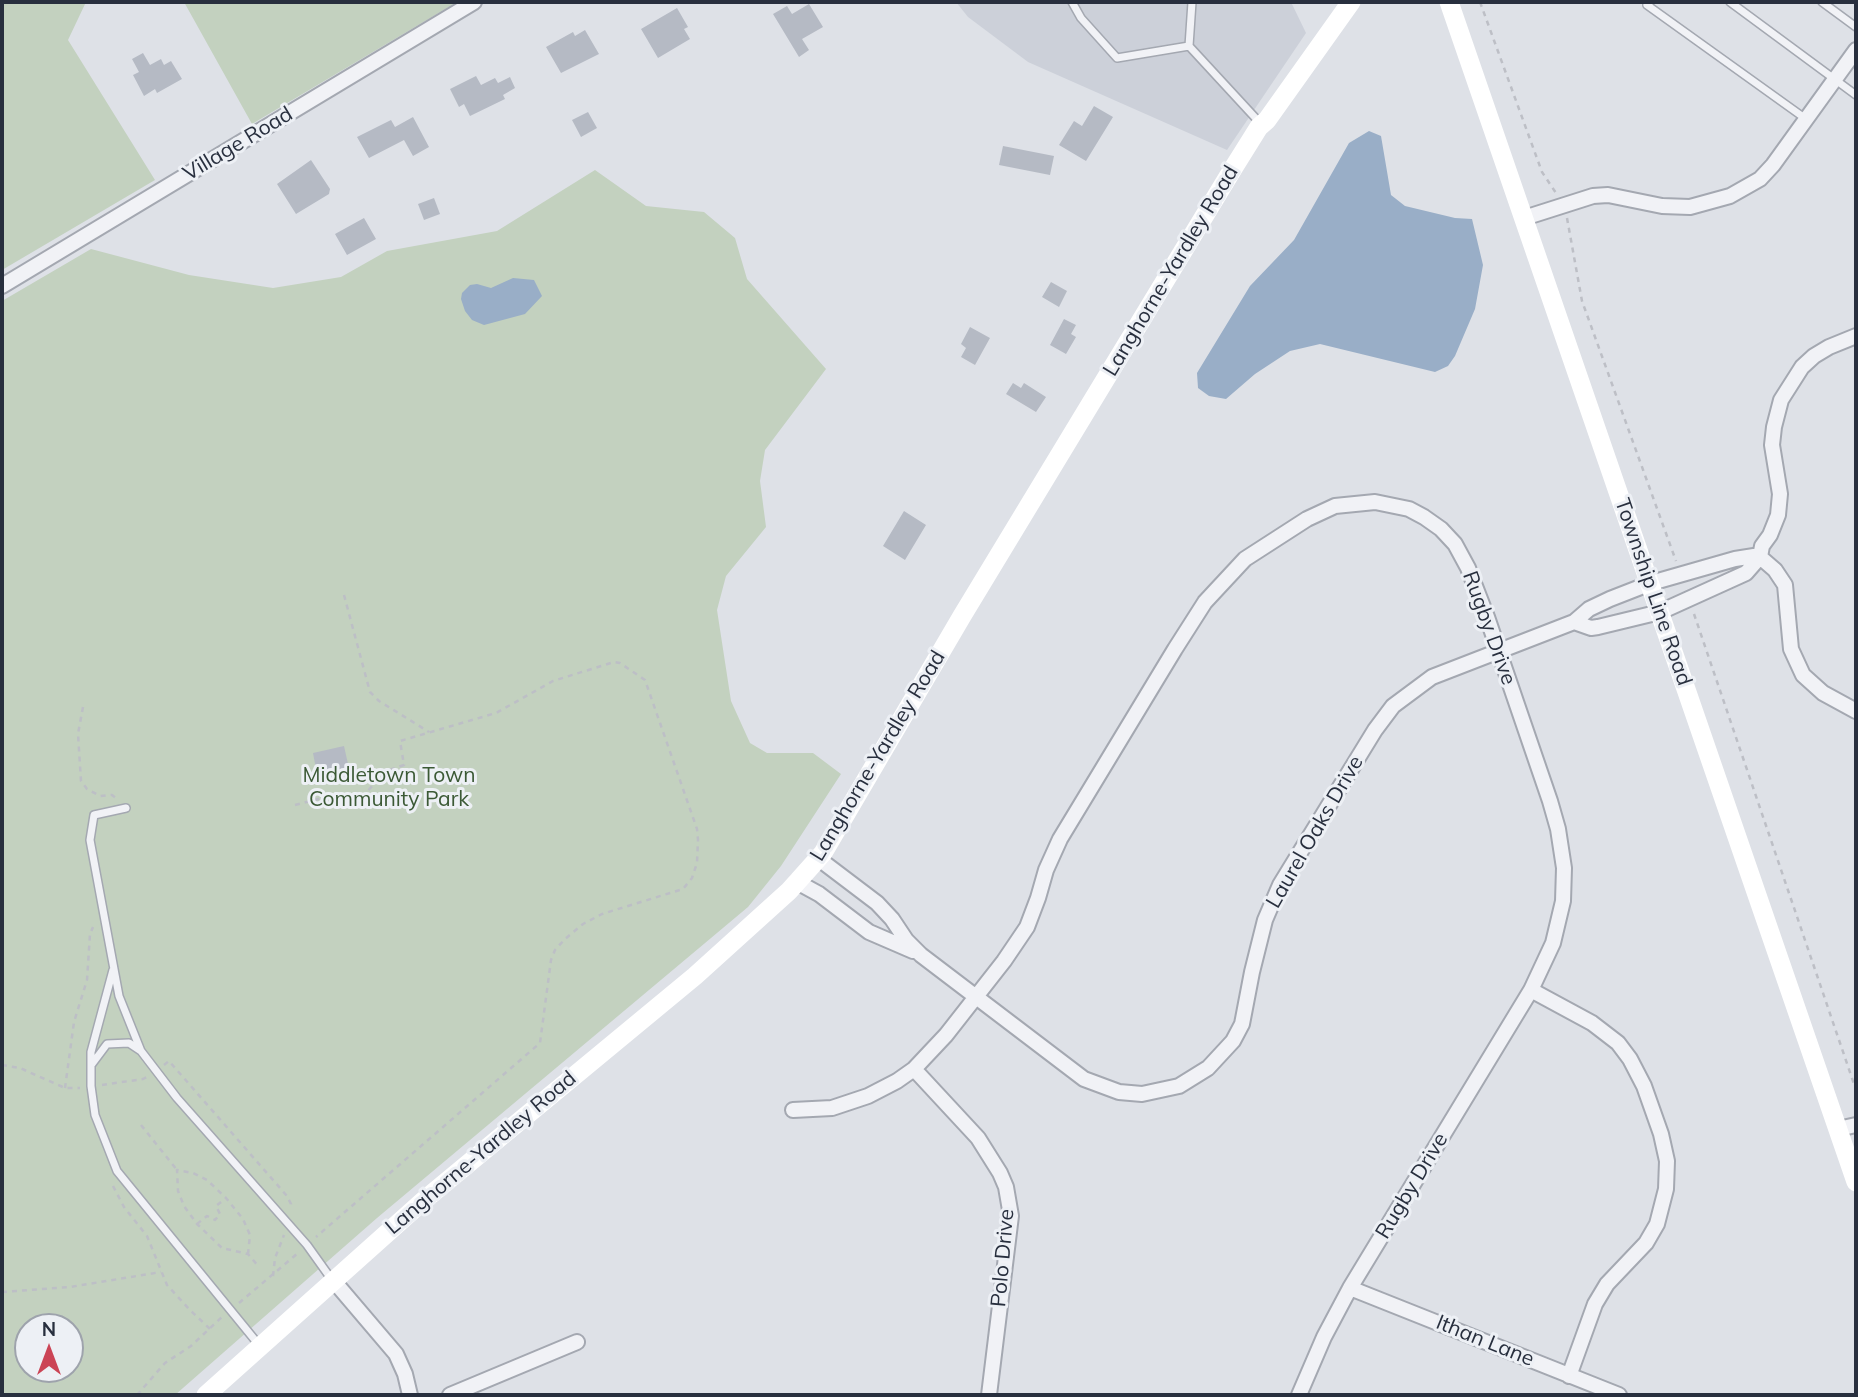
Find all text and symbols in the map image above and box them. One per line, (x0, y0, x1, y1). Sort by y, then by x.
street label: Village Road (179, 101, 297, 187)
street label: Langhorne-Yardley Road (1098, 161, 1244, 381)
street label: Township Line Road (1609, 495, 1697, 689)
street label: Rugby Drive (1457, 568, 1521, 688)
street label: Langhorne-Yardley Road (805, 646, 951, 866)
street label: Laurel Oaks Drive (1261, 751, 1369, 913)
park label: Middletown Town Community Park (302, 763, 476, 813)
street label: Langhorne-Yardley Road (381, 1066, 581, 1240)
street label: Rugby Drive (1371, 1128, 1453, 1244)
street label: Polo Drive (986, 1208, 1020, 1308)
street label: Ithan Lane (1432, 1310, 1538, 1372)
north arrow (14, 1313, 84, 1383)
text: N (42, 1317, 56, 1341)

